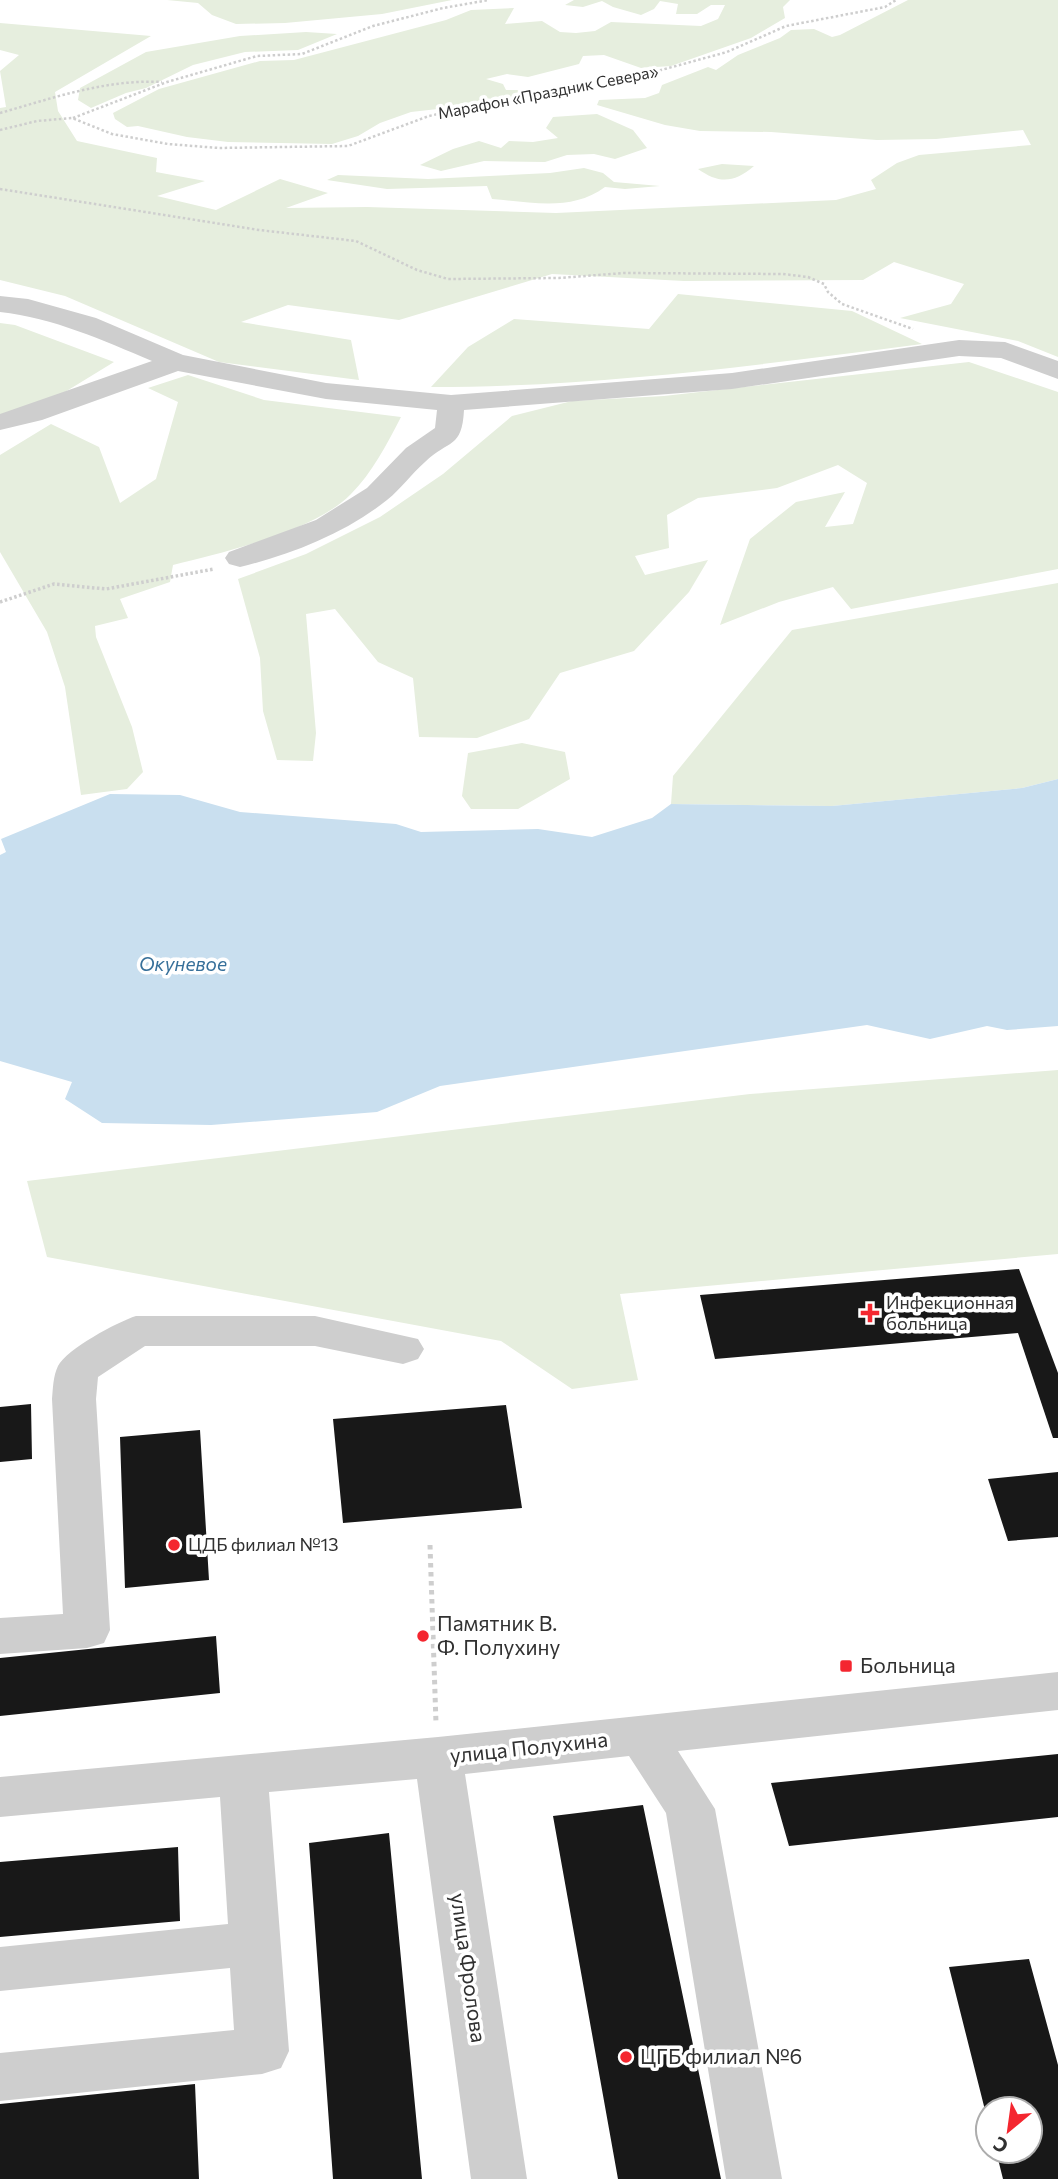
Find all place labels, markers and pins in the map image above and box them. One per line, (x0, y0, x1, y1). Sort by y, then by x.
place label: Инфекционная больница (886, 1291, 1014, 1334)
marker: Инфекционная больница (860, 1303, 880, 1323)
place label: ЦДБ филиал №13 (188, 1533, 338, 1555)
marker: ЦДБ филиал №13 (166, 1537, 182, 1553)
place label: Памятник В. Ф. Полухину (437, 1610, 561, 1659)
marker: Памятник В. Ф. Полухину (415, 1628, 431, 1644)
place label: Больница (860, 1652, 956, 1677)
marker: Больница (838, 1658, 854, 1674)
place label: ЦГБ филиал №6 (640, 2043, 802, 2068)
marker: ЦГБ филиал №6 (618, 2049, 634, 2065)

